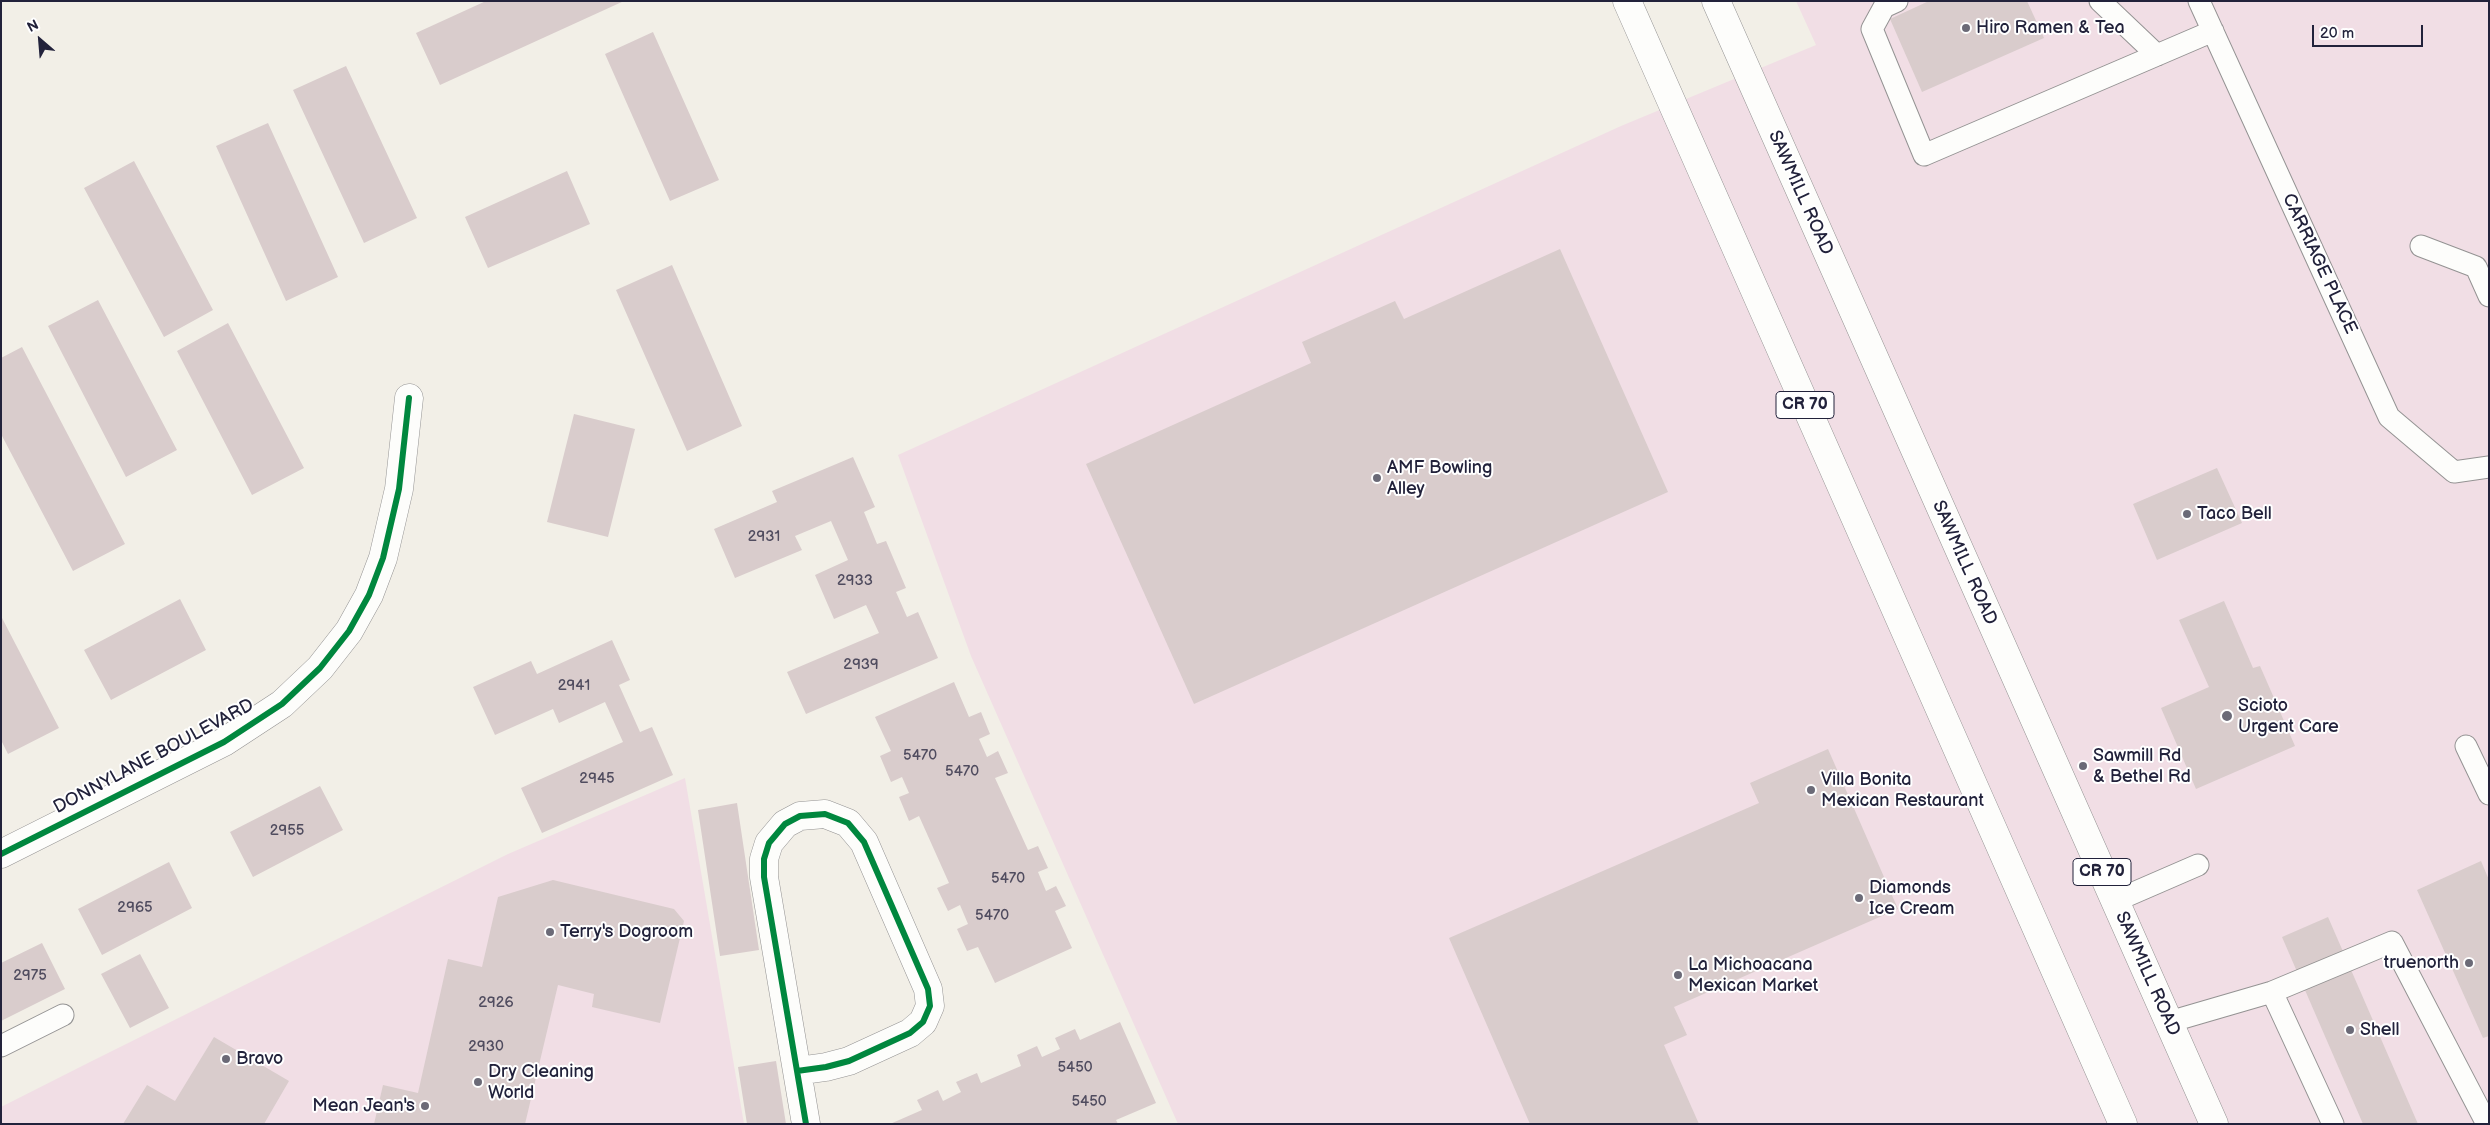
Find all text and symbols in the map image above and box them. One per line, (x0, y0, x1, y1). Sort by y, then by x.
north arrow (15, 15, 65, 65)
scale bar (2315, 15, 2426, 47)
text: N (24, 16, 41, 36)
place label: Hiro Ramen & Tea (1976, 17, 2125, 39)
marker: Hiro Ramen & Tea (1960, 22, 1972, 34)
text: 20 m (2320, 24, 2354, 43)
street label: SAWMILL ROAD (1763, 127, 1837, 259)
street label: CARRIAGE PLACE (2277, 190, 2361, 338)
road number: CR 70 (1776, 392, 1834, 418)
place label: AMF Bowling Alley (1387, 457, 1492, 499)
marker: AMF Bowling Alley (1371, 472, 1383, 484)
street label: SAWMILL ROAD (1927, 497, 2001, 629)
place label: Taco Bell (2197, 503, 2272, 525)
marker: Taco Bell (2181, 508, 2193, 520)
house number: 2931 (748, 528, 780, 546)
house number: 2933 (837, 572, 873, 590)
house number: 2939 (843, 656, 879, 674)
house number: 2941 (558, 677, 590, 695)
street label: DONNYLANE BOULEVARD (50, 695, 258, 819)
place label: Scioto Urgent Care (2238, 695, 2339, 738)
marker: Scioto Urgent Care (2220, 709, 2234, 723)
place label: Sawmill Rd & Bethel Rd (2093, 745, 2191, 788)
house number: 5470 (903, 747, 937, 765)
marker: Sawmill Rd & Bethel Rd (2077, 760, 2089, 772)
house number: 5470 (945, 763, 979, 781)
place label: Villa Bonita Mexican Restaurant (1821, 769, 1984, 812)
house number: 2945 (579, 770, 615, 788)
marker: Villa Bonita Mexican Restaurant (1805, 784, 1817, 796)
house number: 2955 (270, 822, 304, 840)
road number: CR 70 (2073, 859, 2131, 886)
house number: 5470 (991, 870, 1025, 888)
place label: Diamonds Ice Cream (1869, 877, 1954, 920)
marker: Diamonds Ice Cream (1853, 892, 1865, 904)
house number: 2965 (117, 899, 153, 917)
house number: 5470 (975, 907, 1009, 925)
street label: SAWMILL ROAD (2110, 908, 2184, 1040)
place label: Terry's Dogroom (560, 921, 693, 943)
marker: Terry's Dogroom (544, 926, 556, 938)
place label: truenorth (2384, 952, 2459, 974)
place label: La Michoacana Mexican Market (1688, 954, 1818, 996)
marker: truenorth (2463, 957, 2475, 969)
house number: 2975 (13, 967, 47, 985)
marker: La Michoacana Mexican Market (1672, 969, 1684, 981)
house number: 2926 (478, 994, 514, 1012)
place label: Shell (2360, 1019, 2400, 1041)
marker: Shell (2344, 1024, 2356, 1036)
house number: 2930 (468, 1038, 504, 1056)
place label: Bravo (236, 1048, 283, 1070)
marker: Bravo (220, 1053, 232, 1065)
house number: 5450 (1057, 1059, 1093, 1077)
place label: Dry Cleaning World (488, 1061, 594, 1104)
marker: Dry Cleaning World (472, 1076, 484, 1088)
house number: 5450 (1071, 1093, 1107, 1111)
place label: Mean Jean's (312, 1095, 415, 1117)
marker: Mean Jean's (419, 1100, 431, 1112)

